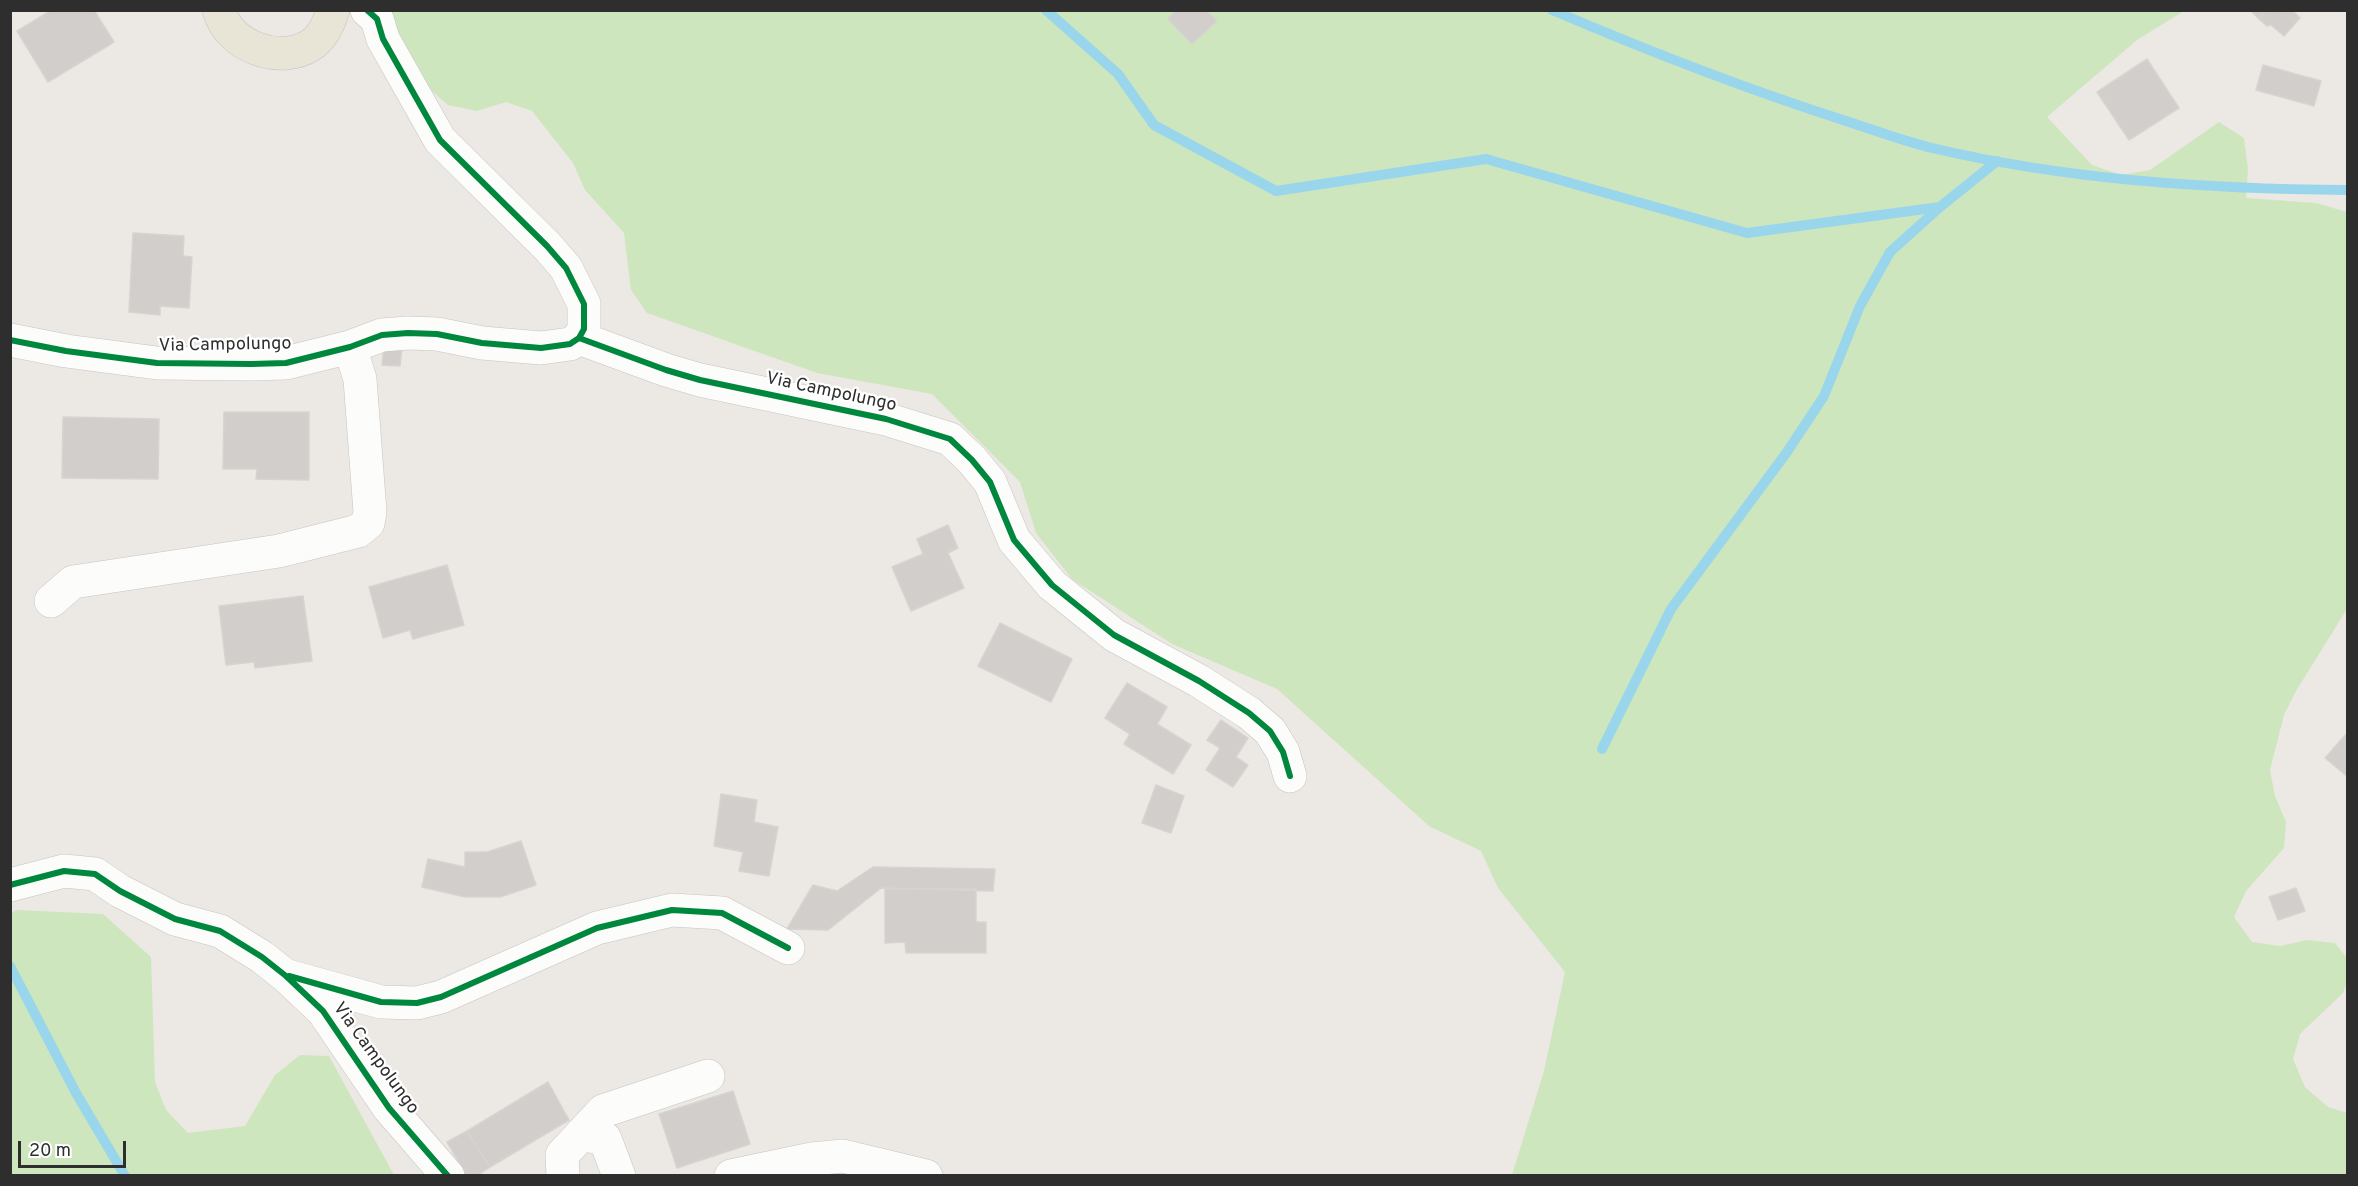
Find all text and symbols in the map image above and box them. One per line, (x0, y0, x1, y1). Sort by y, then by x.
street label: Via Campolungo (158, 334, 292, 358)
street label: Via Campolungo (764, 369, 898, 417)
street label: Via Campolungo (327, 999, 423, 1119)
scale bar (21, 1129, 129, 1167)
text: 20 m (29, 1140, 71, 1163)

